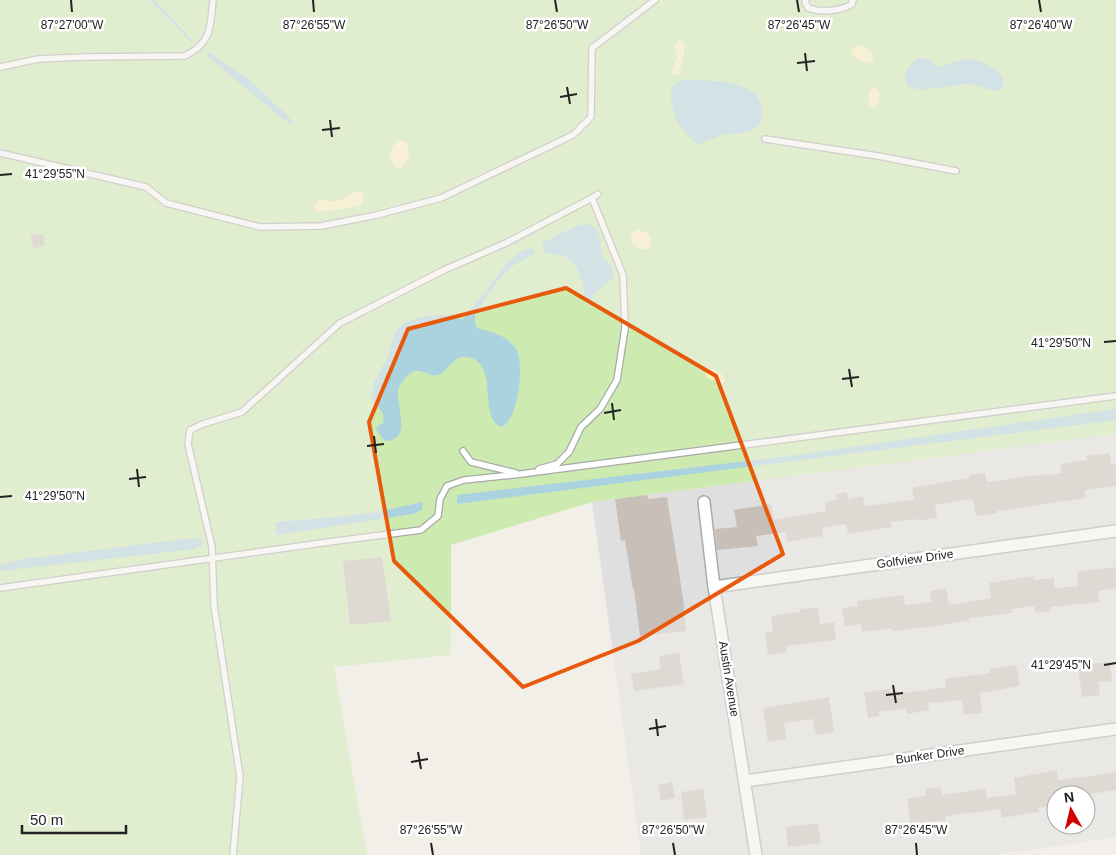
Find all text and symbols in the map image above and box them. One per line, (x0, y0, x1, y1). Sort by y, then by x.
text: 87°27'00"W (41, 18, 104, 32)
text: 87°26'55"W (283, 18, 346, 32)
text: 87°26'50"W (526, 18, 589, 32)
text: 87°26'45"W (768, 18, 831, 32)
text: 87°26'40"W (1010, 18, 1073, 32)
text: 41°29'55"N (25, 167, 85, 181)
text: 41°29'50"N (1031, 336, 1091, 350)
text: 41°29'50"N (25, 489, 85, 503)
street label: Golfview Drive (876, 547, 955, 571)
street label: Austin Avenue (716, 640, 742, 718)
text: 41°29'45"N (1031, 658, 1091, 672)
street label: Bunker Drive (895, 743, 966, 767)
north arrow (1046, 785, 1096, 835)
text: N (1063, 788, 1075, 806)
scale bar (22, 802, 126, 834)
text: 50 m (30, 811, 63, 828)
text: 87°26'55"W (400, 823, 463, 837)
text: 87°26'50"W (642, 823, 705, 837)
text: 87°26'45"W (885, 823, 948, 837)

